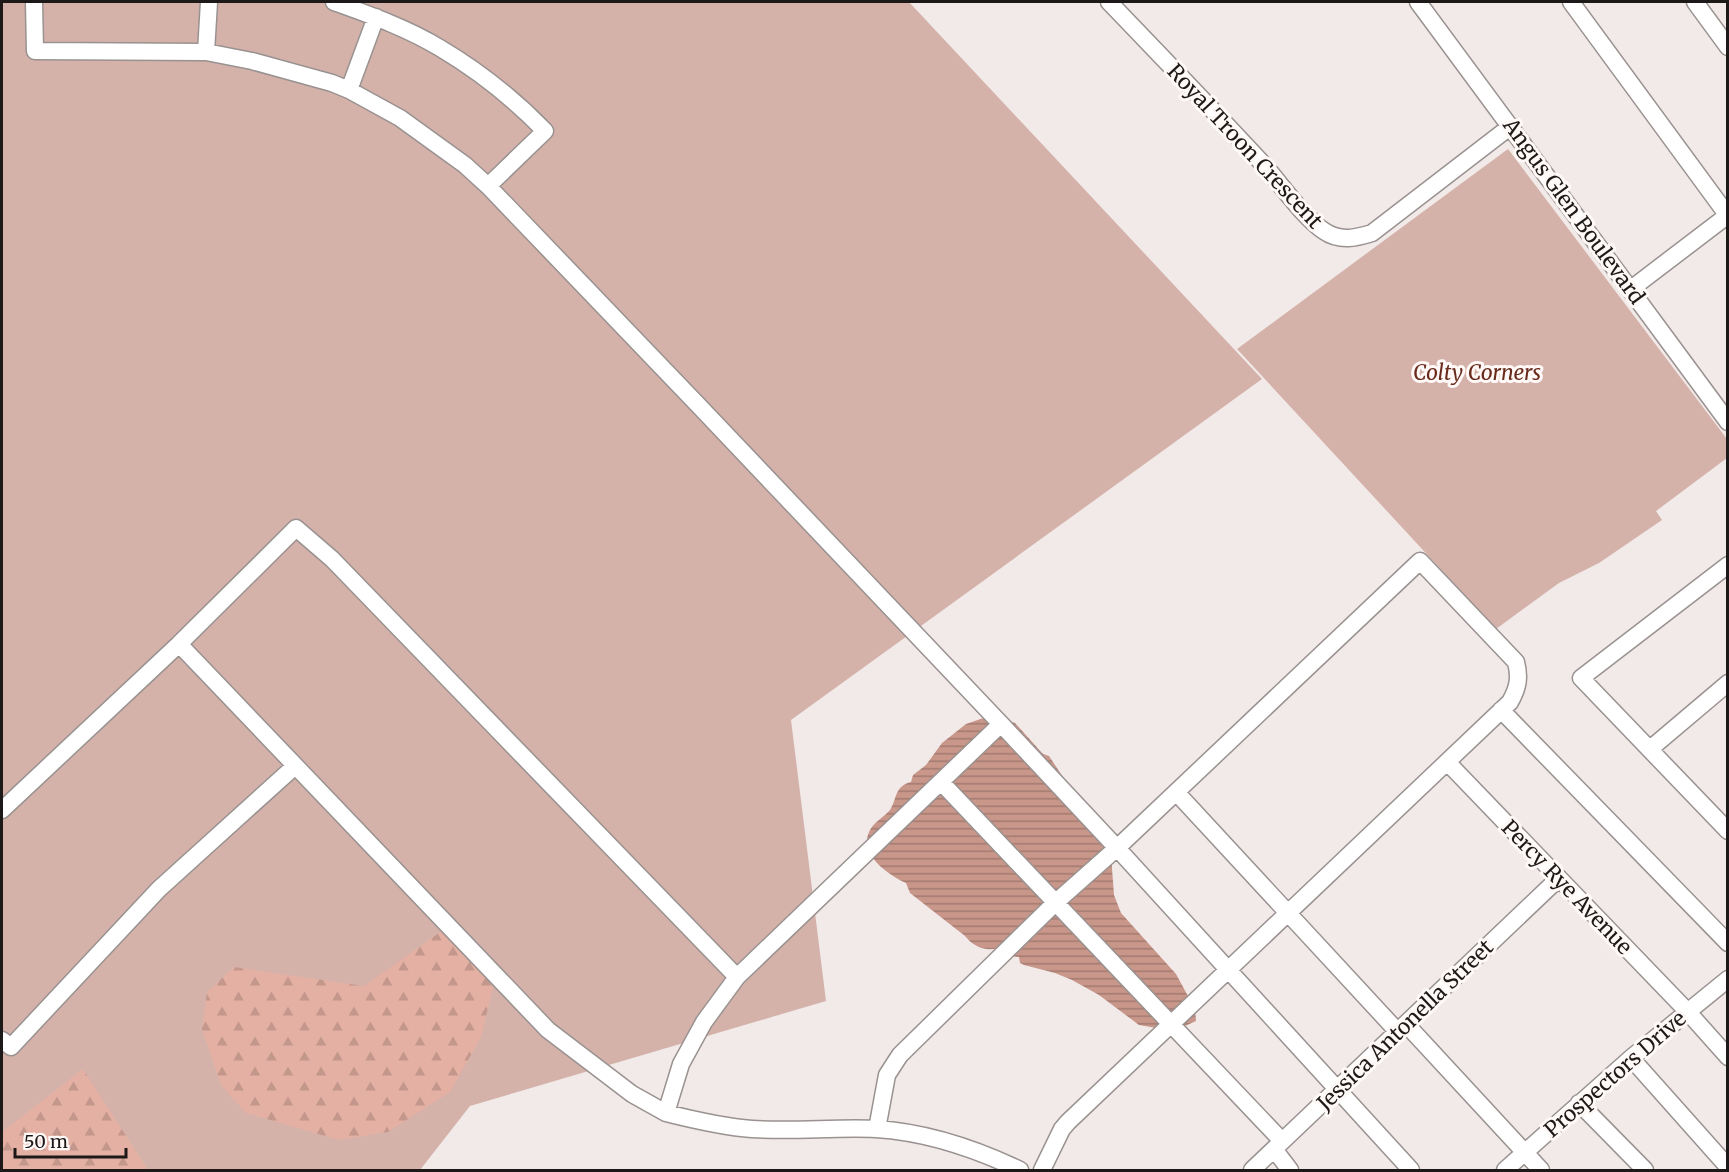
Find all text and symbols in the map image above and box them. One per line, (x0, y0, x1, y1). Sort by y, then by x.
street label: Royal Troon Crescent (1162, 58, 1328, 234)
street label: Angus Glen Boulevard (1497, 112, 1651, 310)
park label: Colty Corners (1413, 359, 1541, 386)
street label: Percy Rye Avenue (1496, 814, 1638, 960)
street label: Jessica Antonella Street (1310, 934, 1499, 1117)
street label: Prospectors Drive (1539, 1005, 1691, 1143)
scale bar (15, 1121, 126, 1159)
text: 50 m (24, 1130, 68, 1153)

